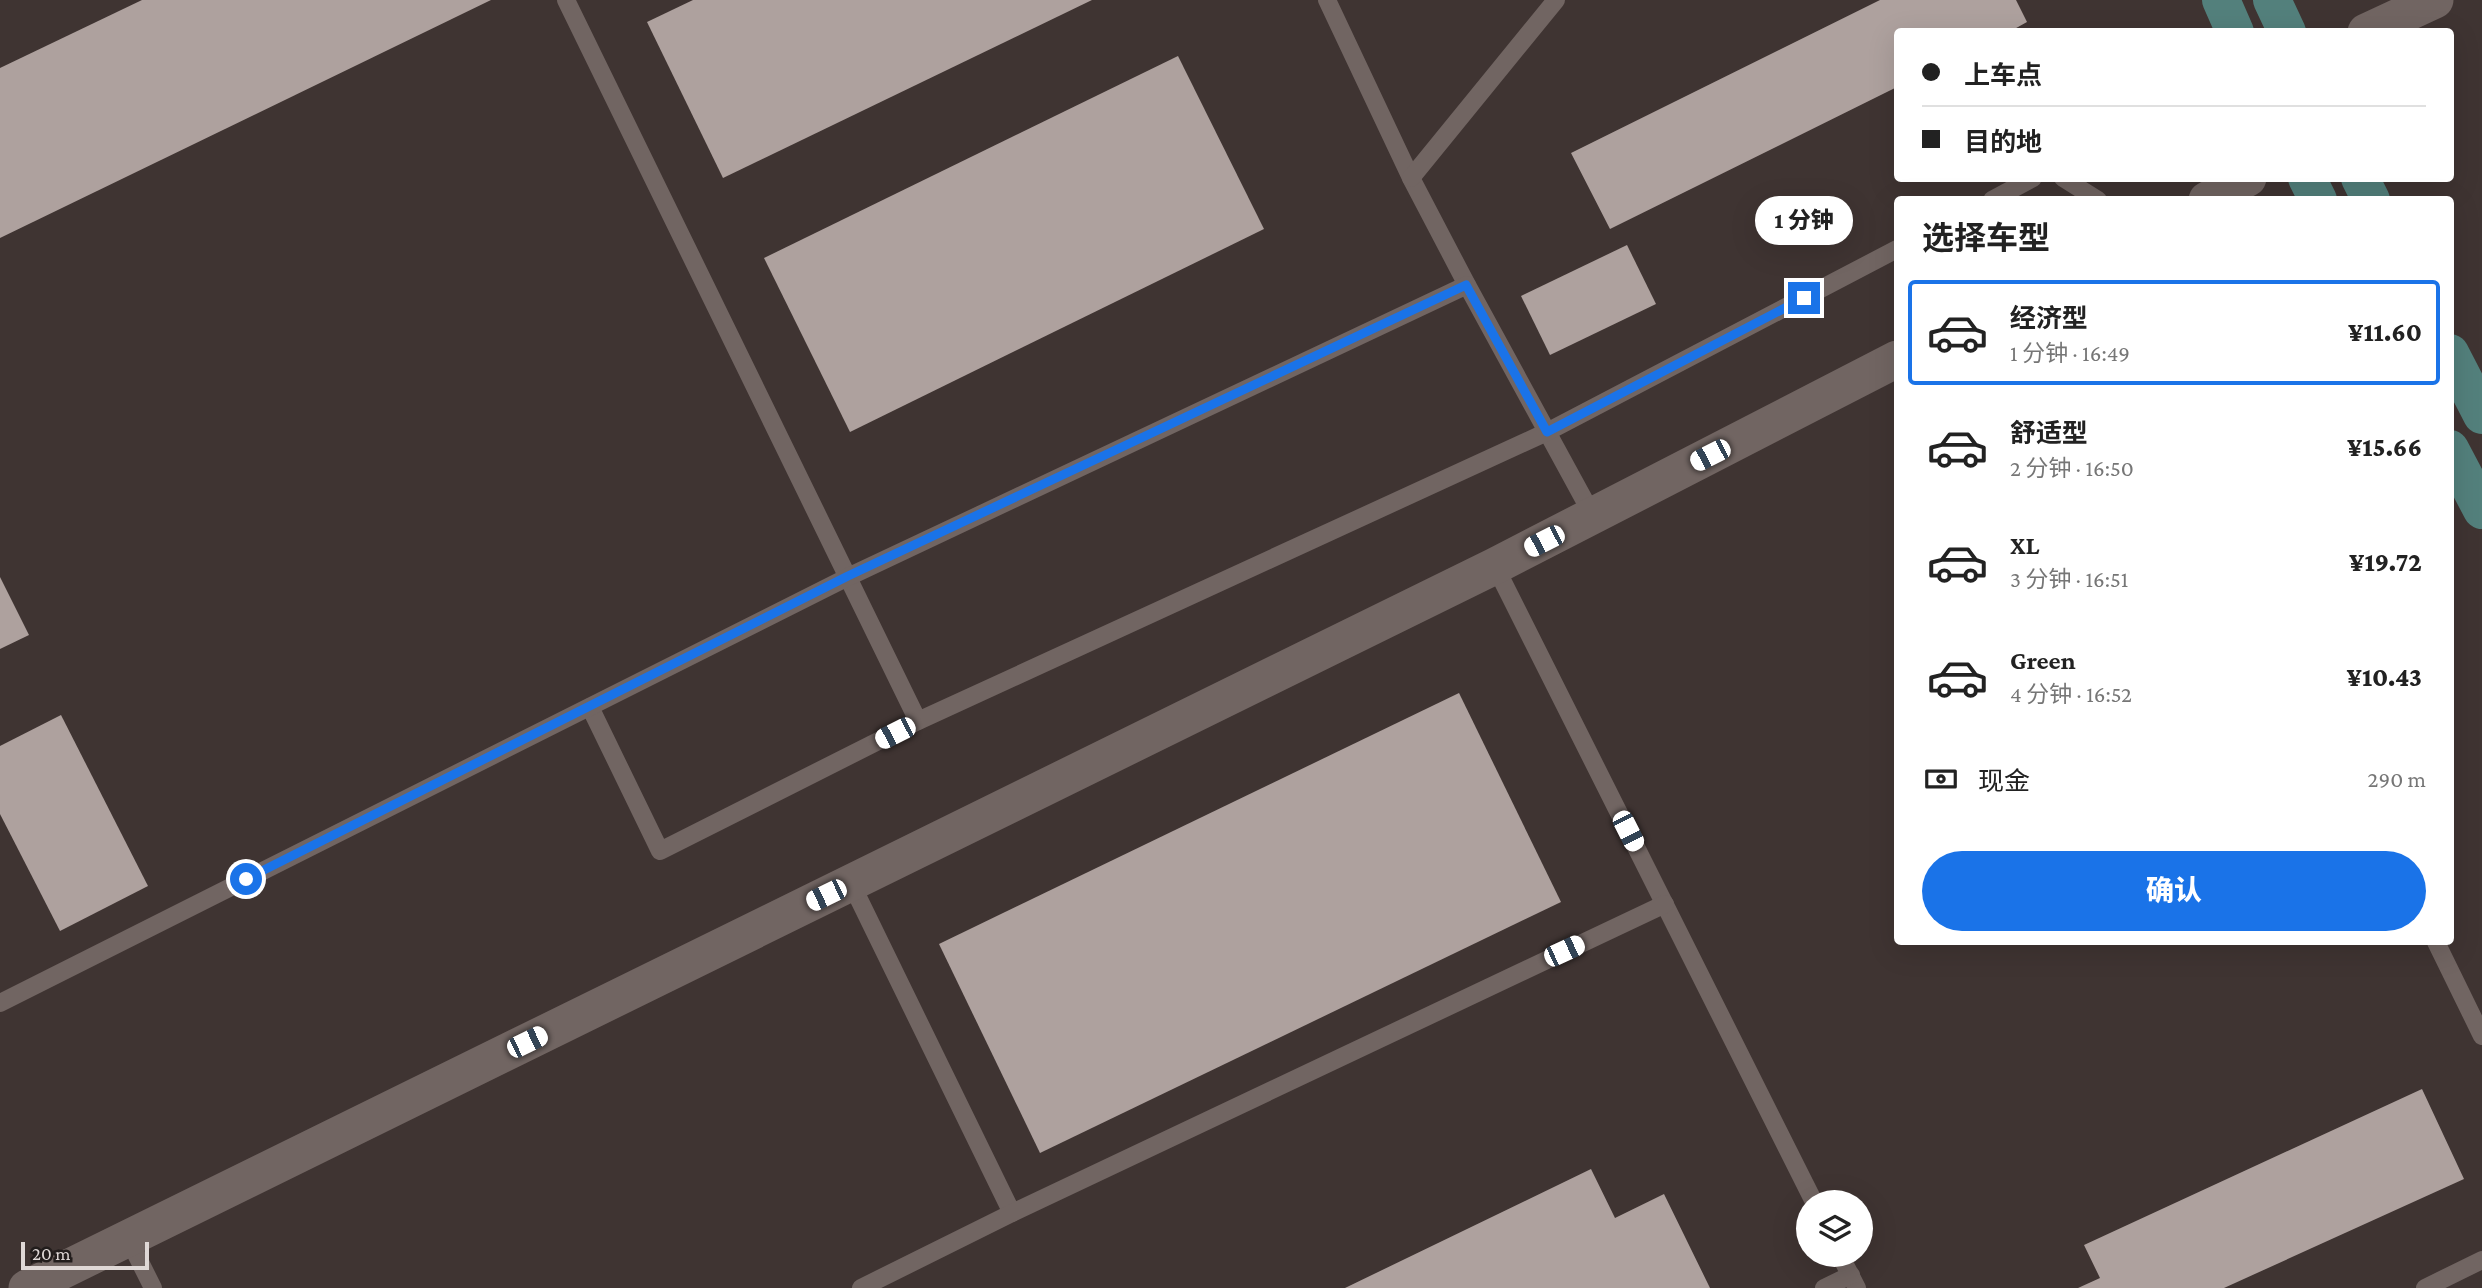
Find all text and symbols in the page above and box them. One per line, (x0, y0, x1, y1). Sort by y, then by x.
text: 上车点 (1964, 61, 2042, 90)
text: 目的地 (1964, 128, 2042, 157)
callout: 1 分钟 (1755, 196, 1853, 246)
text: 1 分钟 (1774, 207, 1834, 233)
text: 选择车型 (1922, 220, 2050, 256)
route end (1788, 282, 1820, 314)
icon: car (1926, 301, 1989, 364)
text: 经济型 (2010, 304, 2088, 333)
text: ¥11.60 (2348, 318, 2422, 347)
text: 1 分钟 · 16:49 (2010, 340, 2130, 366)
icon: car (1926, 416, 1989, 479)
text: 舒适型 (2010, 419, 2088, 448)
text: ¥15.66 (2347, 433, 2422, 462)
car (1687, 436, 1734, 474)
text: 2 分钟 · 16:50 (2010, 455, 2134, 481)
car (1521, 522, 1568, 560)
icon: car (1926, 531, 1989, 594)
text: XL (2010, 531, 2039, 560)
text: ¥19.72 (2349, 548, 2422, 577)
text: 3 分钟 · 16:51 (2010, 566, 2128, 592)
icon: car (1926, 646, 1989, 709)
text: Green (2010, 646, 2076, 675)
text: ¥10.43 (2347, 663, 2422, 692)
text: 4 分钟 · 16:52 (2010, 681, 2132, 707)
car (872, 714, 919, 752)
icon: cash (1922, 760, 1960, 798)
text: 290 m (2368, 766, 2426, 792)
text: 现金 (1978, 767, 2030, 796)
car (1610, 808, 1647, 854)
button: 确认 (1922, 851, 2426, 931)
route start (230, 863, 262, 895)
car (803, 876, 850, 914)
car (1541, 933, 1588, 969)
car (504, 1023, 551, 1061)
map controls (1796, 1190, 1873, 1267)
button: layers (1796, 1190, 1873, 1267)
scale bar (21, 1239, 149, 1271)
text: 20 m (32, 1243, 71, 1264)

